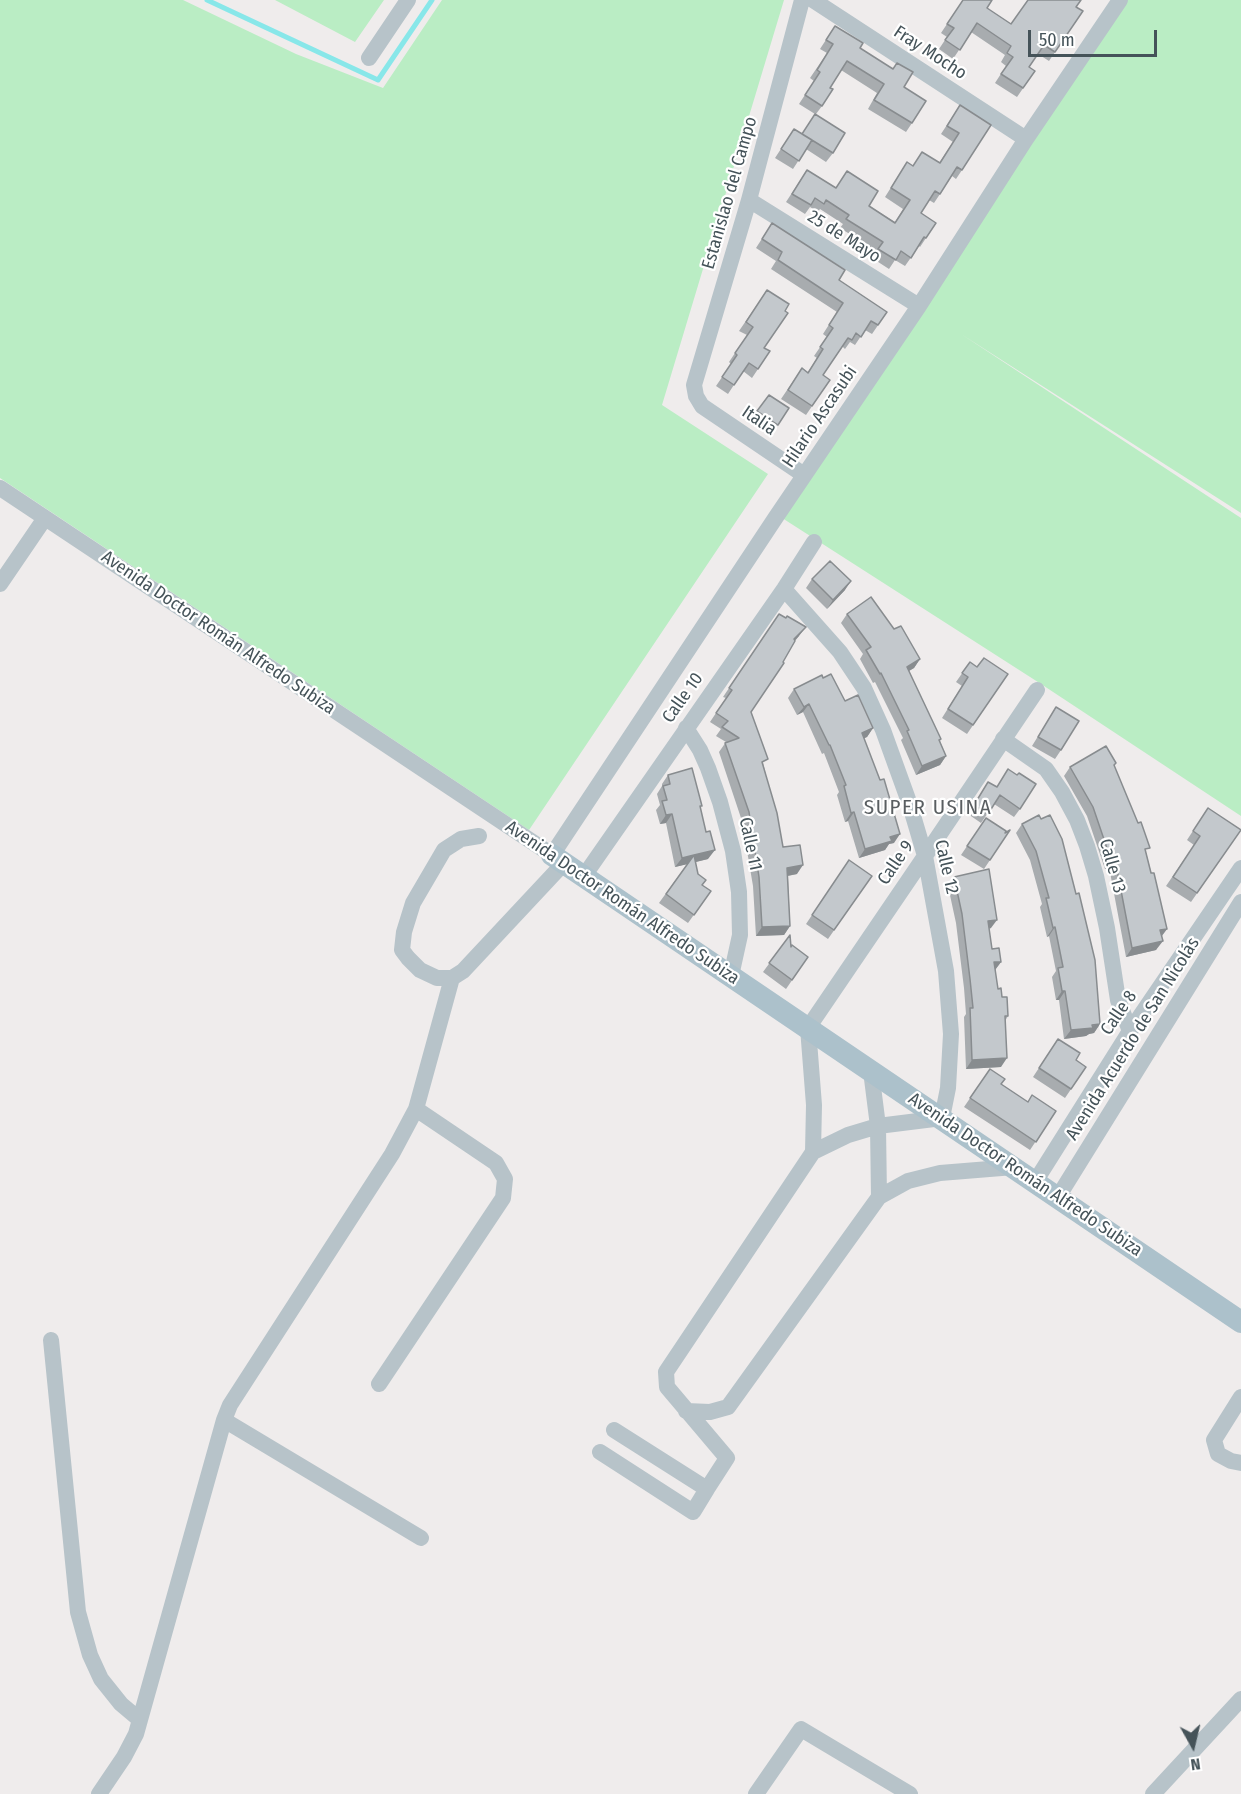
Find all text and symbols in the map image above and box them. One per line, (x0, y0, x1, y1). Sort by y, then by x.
scale bar (1031, 18, 1160, 56)
street label: Fray Mocho (889, 21, 971, 85)
text: 50 m (1039, 29, 1075, 51)
street label: Estanislao del Campo (698, 114, 762, 272)
street label: 25 de Mayo (804, 206, 884, 268)
street label: Hilario Ascasubi (778, 362, 862, 472)
street label: Italia (738, 402, 780, 440)
street label: Avenida Doctor Román Alfredo Subiza (97, 546, 339, 720)
street label: Calle 10 (658, 669, 708, 727)
district label: SUPER USINA (864, 795, 992, 821)
street label: Calle 11 (734, 815, 766, 873)
street label: Avenida Doctor Román Alfredo Subiza (501, 816, 743, 990)
street label: Calle 13 (1094, 836, 1130, 896)
street label: Calle 9 (873, 837, 919, 889)
street label: Calle 12 (929, 838, 963, 896)
street label: Avenida Acuerdo de San Nicolás (1062, 934, 1204, 1144)
street label: Calle 8 (1096, 987, 1142, 1039)
street label: Avenida Doctor Román Alfredo Subiza (904, 1088, 1146, 1262)
north arrow (1163, 1716, 1223, 1776)
text: N (1190, 1754, 1202, 1774)

